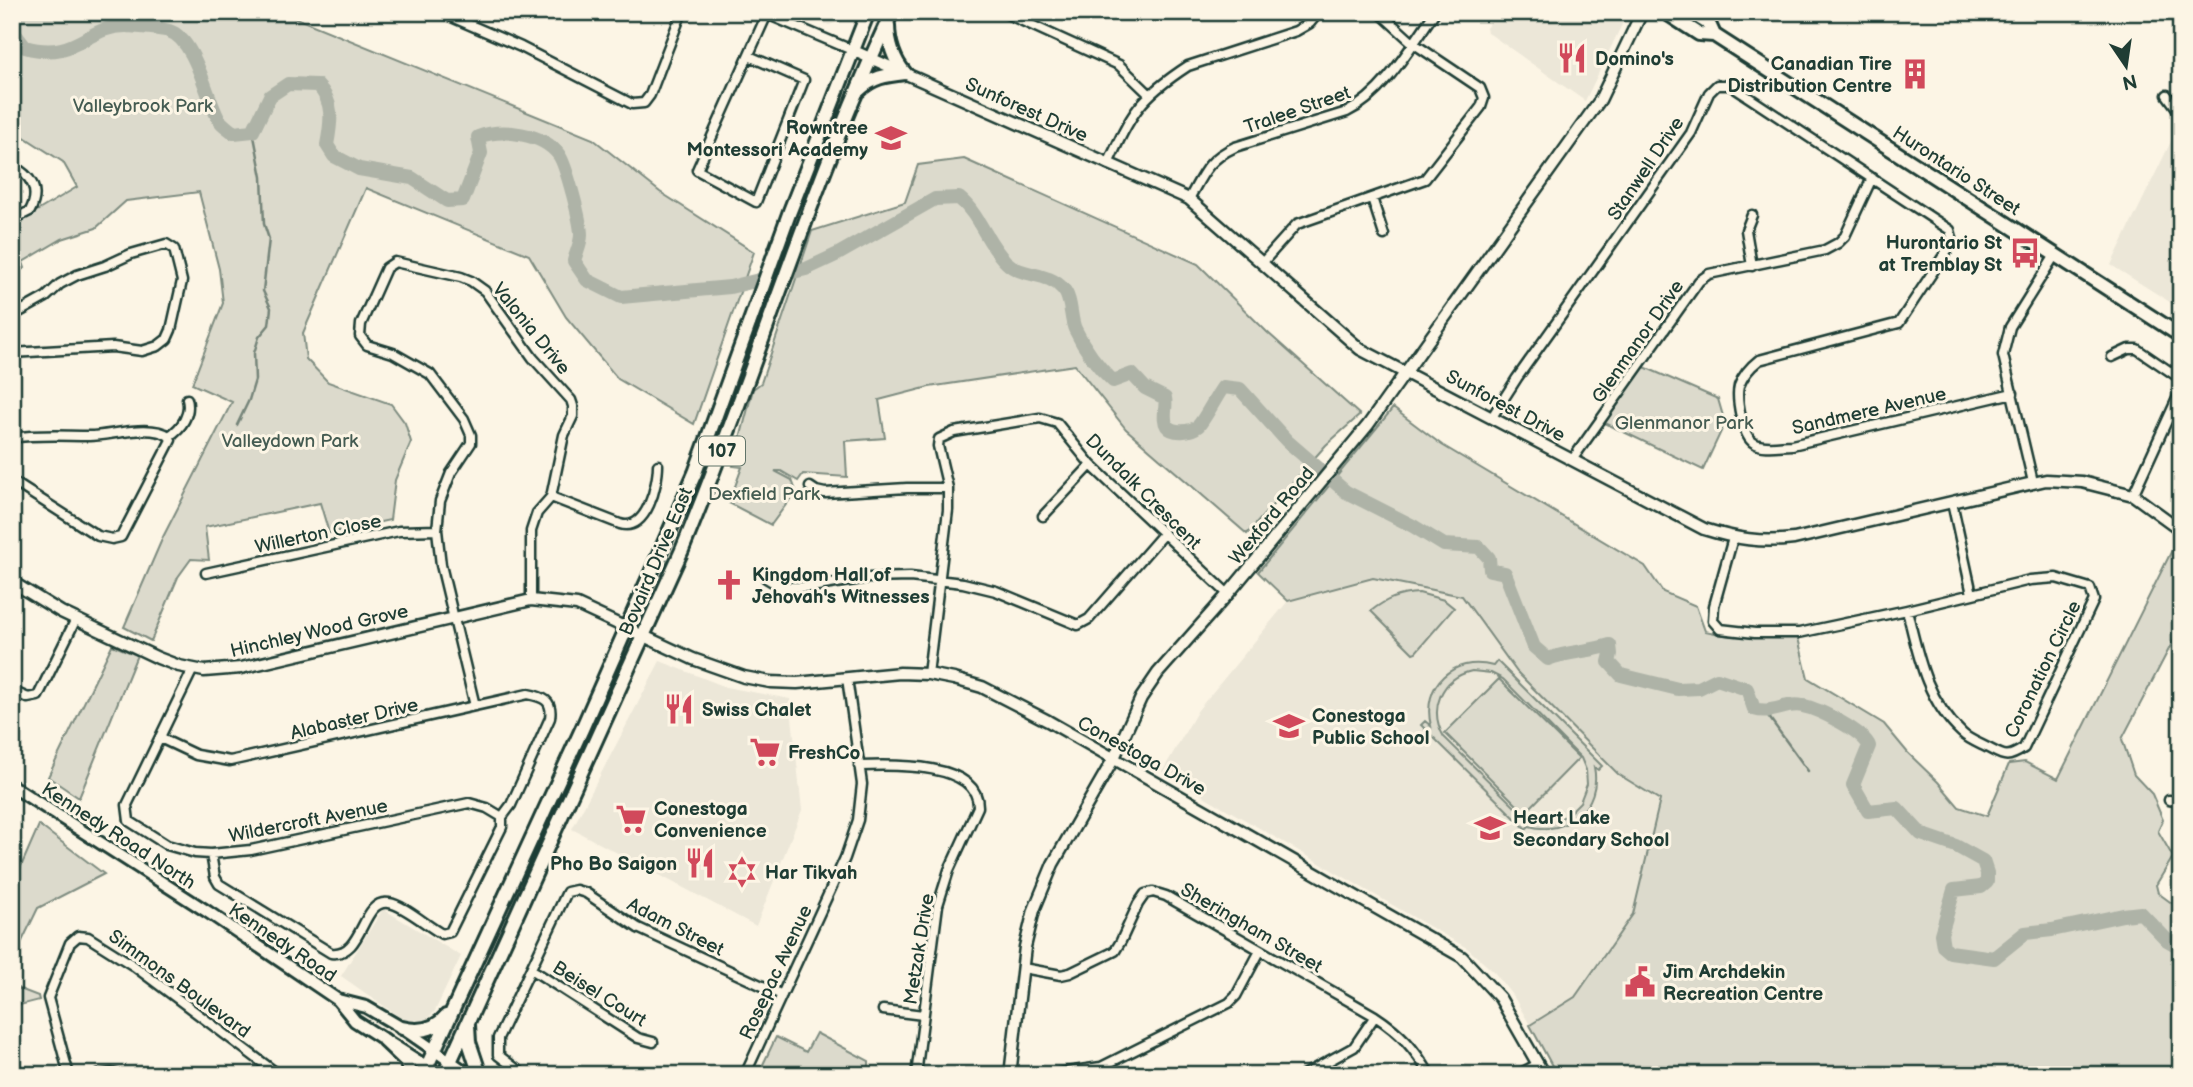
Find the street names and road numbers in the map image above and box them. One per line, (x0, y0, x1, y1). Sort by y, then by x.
street label: Sunforest Drive (962, 73, 1091, 148)
street label: Tralee Street (1241, 81, 1354, 139)
street label: Stanwell Drive (1603, 113, 1689, 225)
street label: Hurontario Street (1888, 121, 2024, 221)
street label: Glenmanor Drive (1587, 276, 1689, 408)
street label: Valonia Drive (487, 278, 575, 380)
street label: Sunforest Drive (1442, 365, 1569, 447)
street label: Sandmere Avenue (1790, 383, 1949, 440)
street label: Dundalk Crescent (1080, 429, 1206, 555)
road number: 107 (699, 436, 745, 466)
street label: Wexford Road (1225, 462, 1320, 570)
street label: Bovaird Drive East (615, 484, 698, 639)
street label: Willerton Close (253, 510, 384, 559)
street label: Coronation Circle (2000, 597, 2087, 742)
street label: Hinchley Wood Grove (228, 600, 411, 663)
street label: Alabaster Drive (288, 694, 421, 745)
street label: Conestoga Drive (1073, 712, 1210, 801)
street label: Kennedy Road North (37, 778, 199, 895)
street label: Wildercroft Avenue (227, 795, 390, 848)
street label: Sheringham Street (1176, 878, 1326, 978)
street label: Metzak Drive (899, 892, 940, 1006)
street label: Adam Street (623, 893, 728, 962)
street label: Kennedy Road (224, 899, 341, 988)
street label: Rosepac Avenue (735, 902, 818, 1044)
street label: Simmons Boulevard (104, 925, 255, 1043)
street label: Beisel Court (548, 956, 651, 1032)

